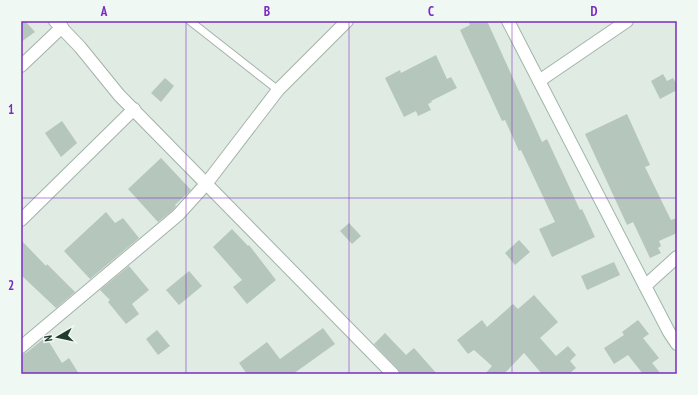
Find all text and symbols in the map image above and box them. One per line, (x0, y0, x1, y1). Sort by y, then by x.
text: A (100, 3, 108, 20)
text: B (264, 3, 270, 20)
text: C (428, 3, 434, 20)
text: D (591, 3, 598, 20)
text: 1 (8, 101, 14, 118)
text: 2 (8, 277, 14, 294)
north arrow (38, 317, 78, 357)
text: N (41, 334, 56, 343)

